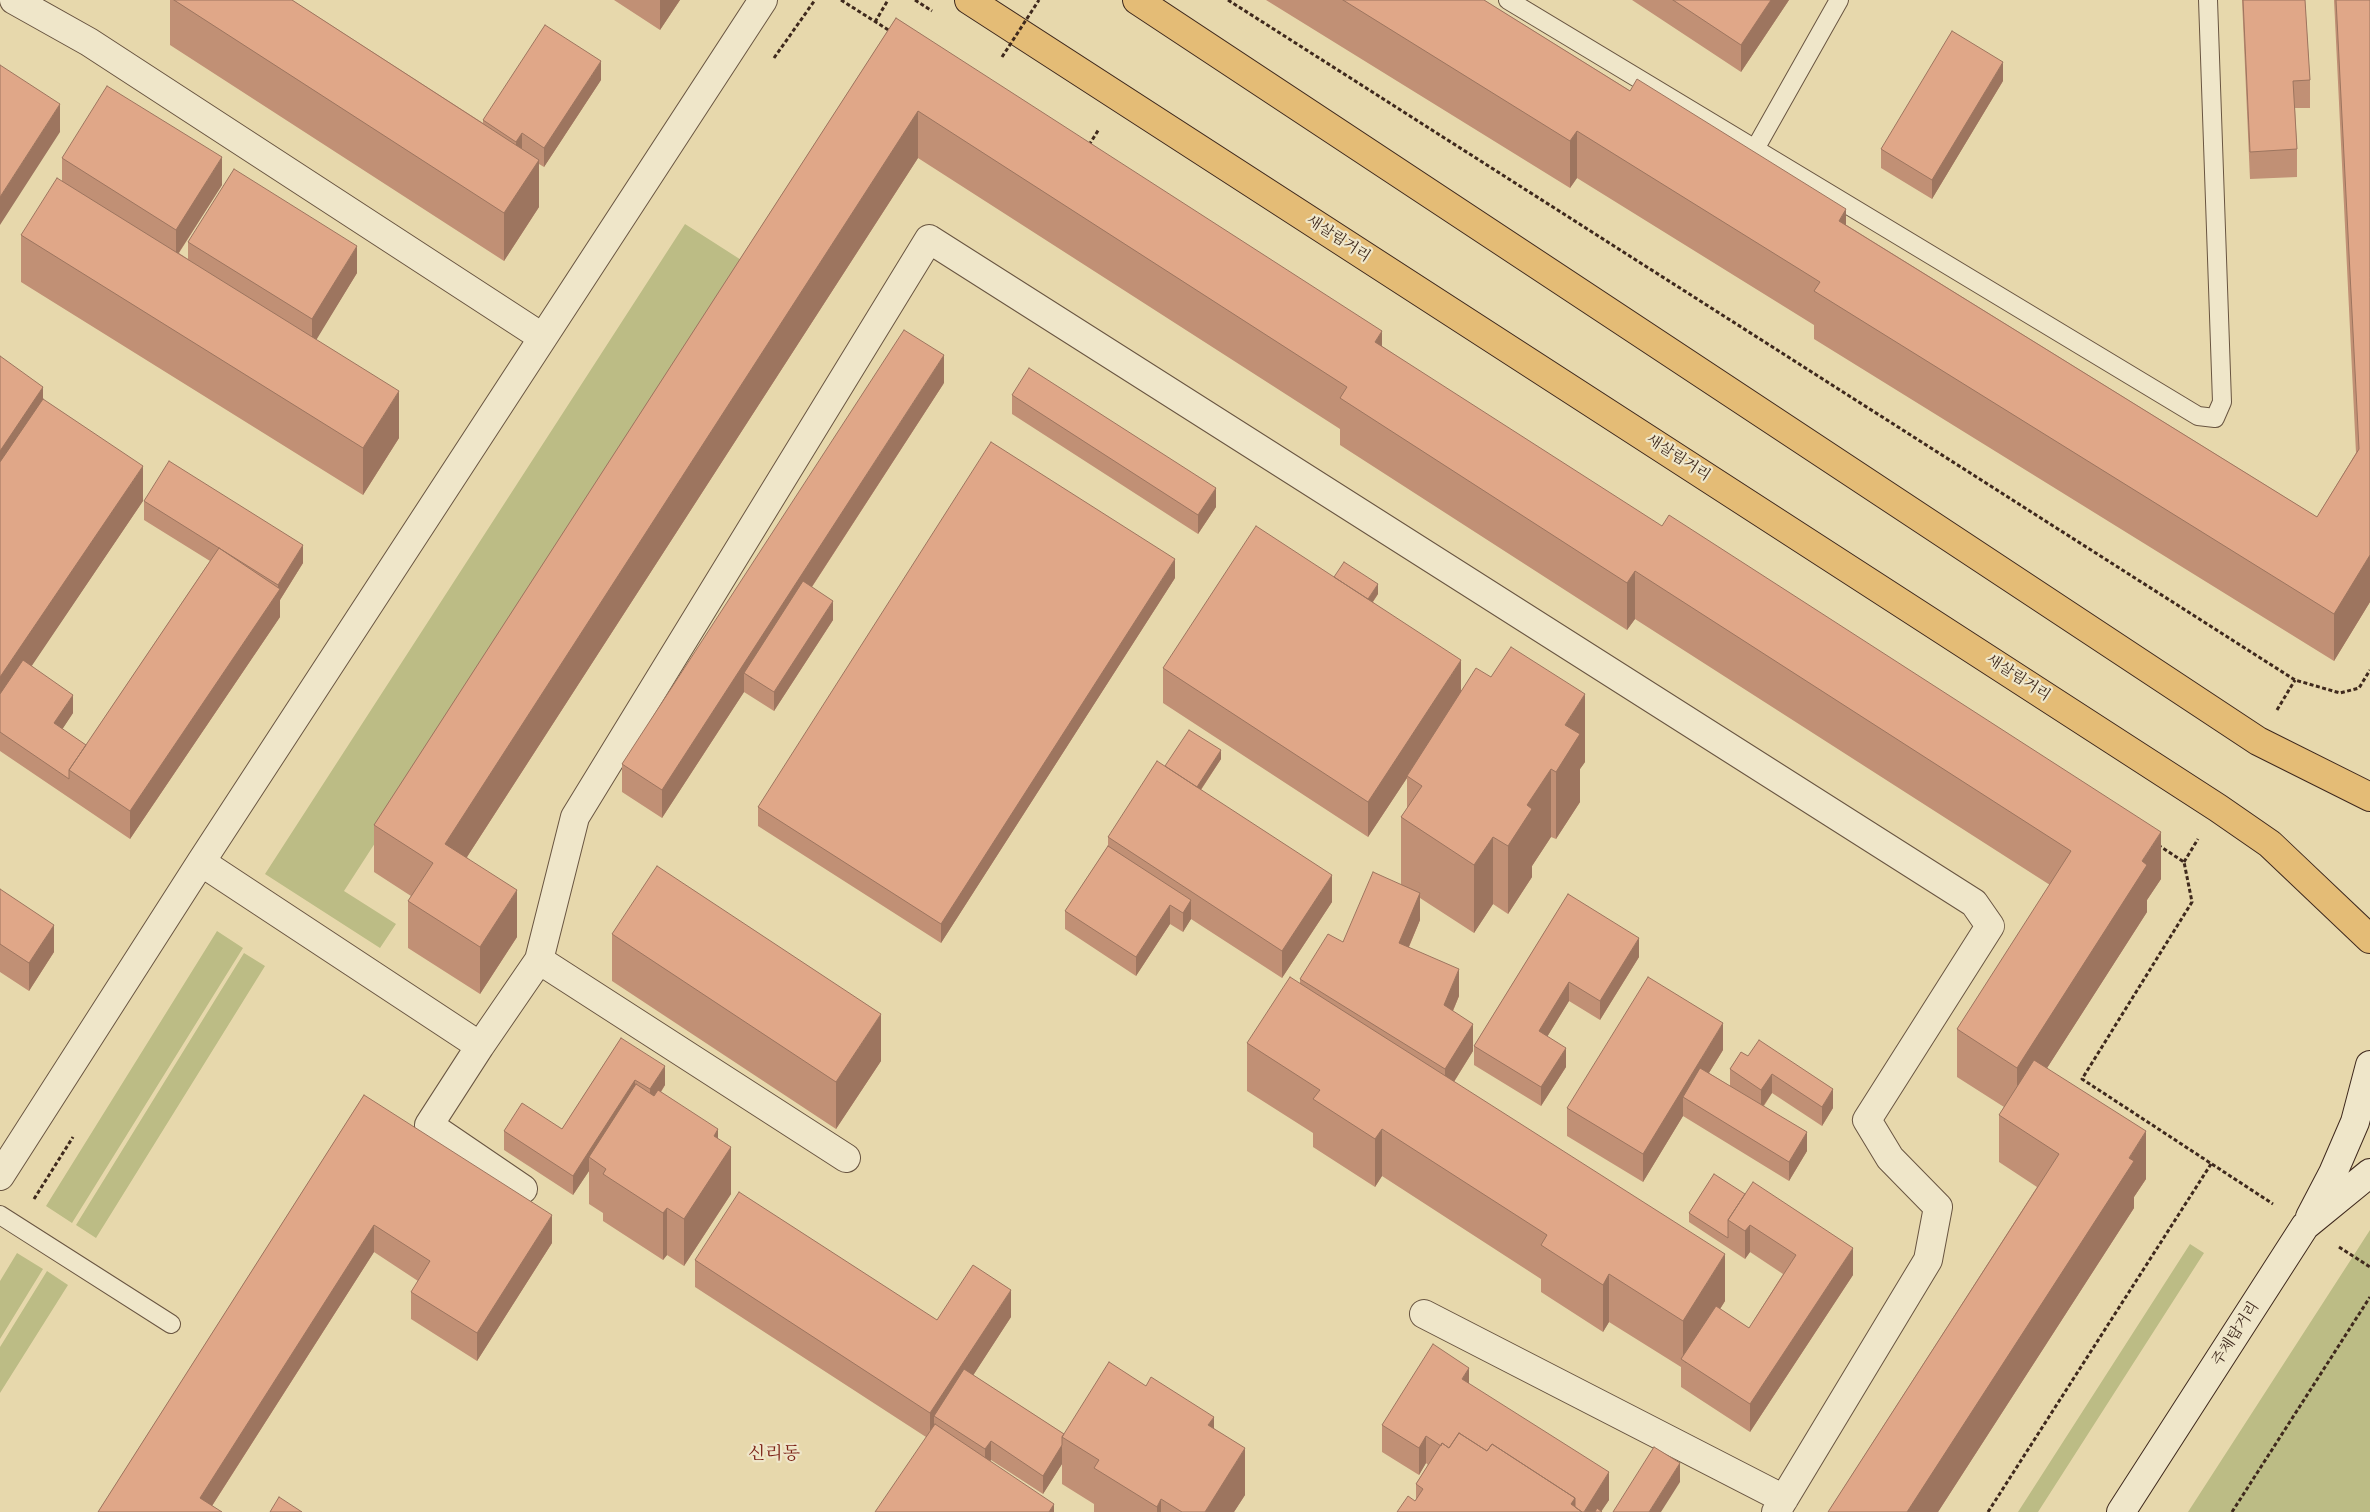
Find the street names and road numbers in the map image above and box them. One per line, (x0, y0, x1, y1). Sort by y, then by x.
street label: 새살림거리 (1303, 212, 1373, 266)
street label: 새살림거리 (1643, 431, 1713, 485)
street label: 새살림거리 (1983, 651, 2053, 705)
street label: 주체탑거리 (2209, 1299, 2263, 1369)

